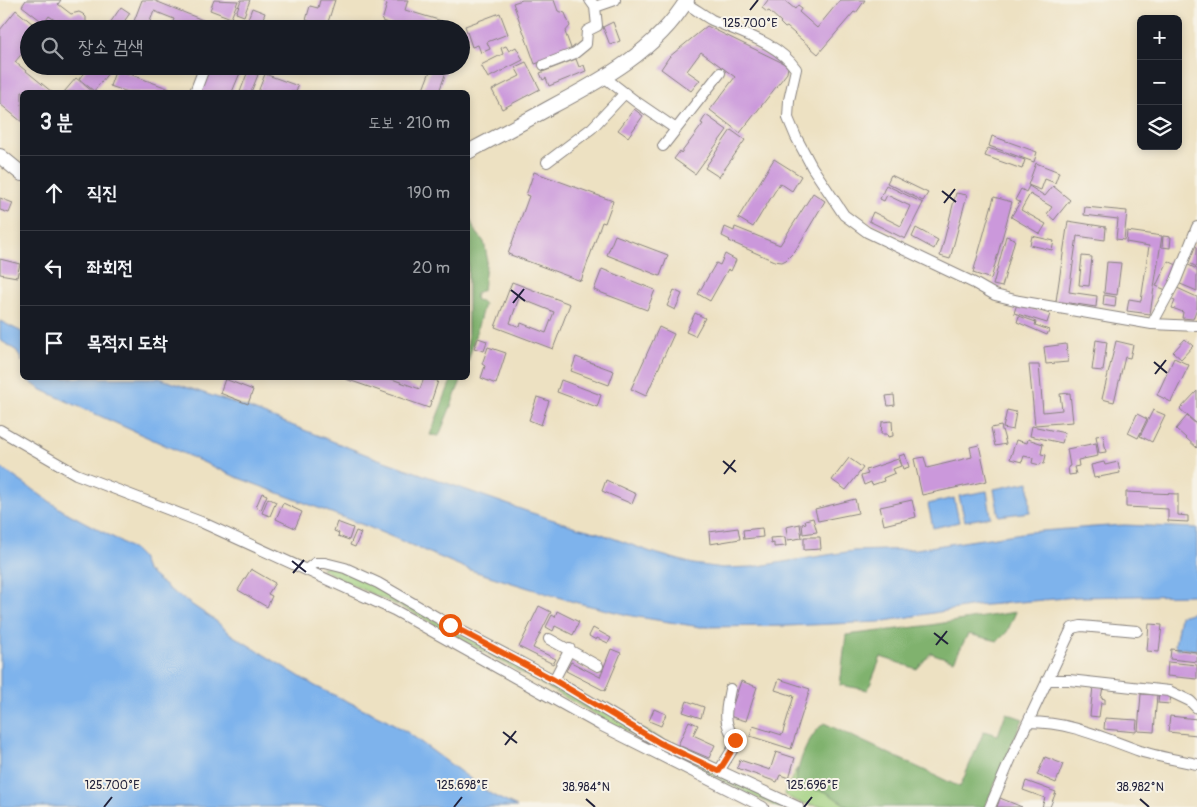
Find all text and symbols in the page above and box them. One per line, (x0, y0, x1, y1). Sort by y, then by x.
map controls (1137, 15, 1182, 150)
button: + (1137, 15, 1182, 60)
text: 125.700°E (723, 16, 777, 31)
search box (20, 20, 470, 75)
icon: search (38, 34, 66, 62)
text: 장소 검색 (78, 35, 143, 59)
button: − (1137, 60, 1182, 105)
button: layers (1137, 105, 1182, 150)
text: 3 분 (40, 109, 73, 136)
text: 도보 · 210 m (368, 113, 450, 133)
icon: ahead (40, 179, 68, 207)
text: 직진 (87, 181, 118, 205)
text: 190 m (407, 183, 450, 203)
icon: left (40, 254, 68, 282)
text: 좌회전 (87, 256, 133, 280)
text: 20 m (412, 258, 450, 278)
icon: arrive (40, 329, 68, 357)
text: 목적지 도착 (87, 331, 168, 355)
route start (439, 614, 462, 637)
route end (724, 729, 747, 752)
text: 125.700°E (85, 778, 139, 793)
text: 125.698°E (436, 778, 488, 793)
text: 125.696°E (786, 778, 838, 793)
text: 38.984°N (562, 780, 610, 795)
text: 38.982°N (1116, 780, 1164, 795)

